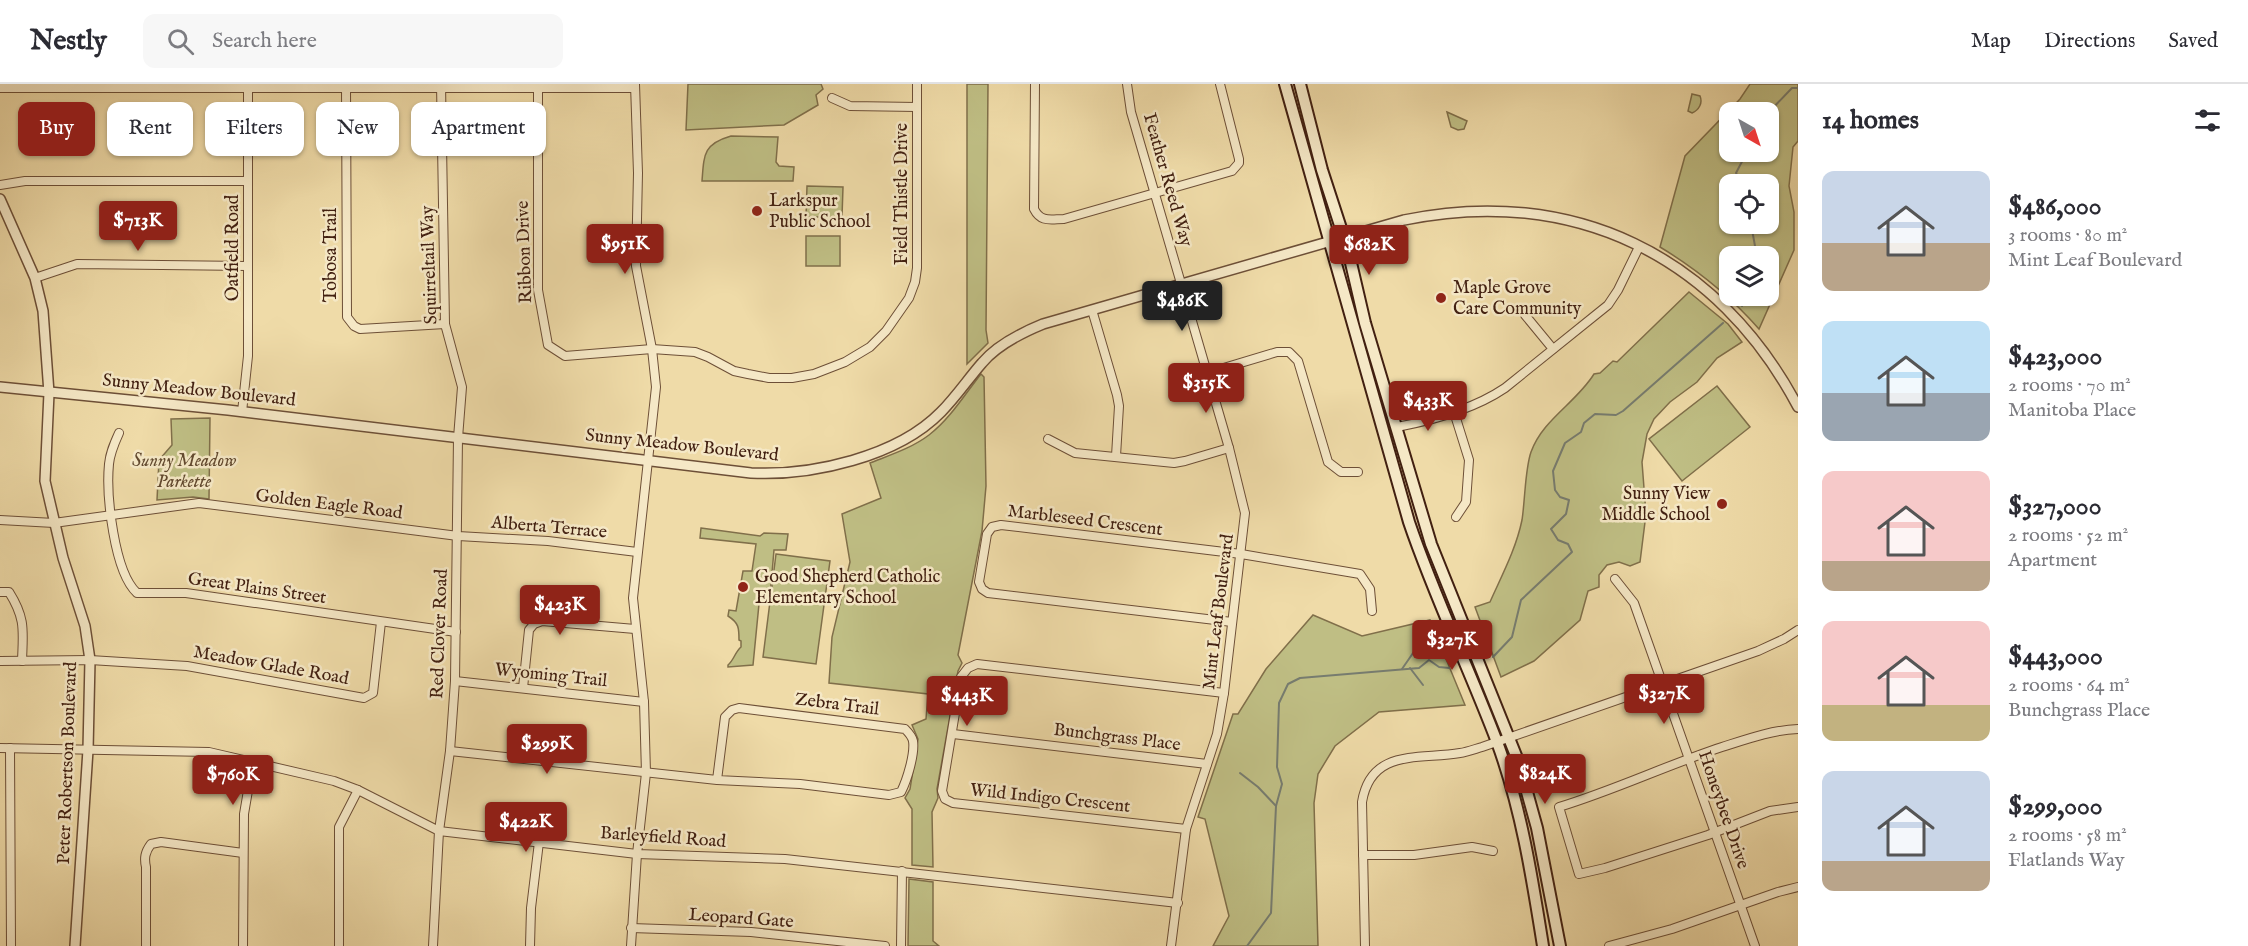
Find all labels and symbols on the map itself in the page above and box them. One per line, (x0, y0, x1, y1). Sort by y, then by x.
north arrow (1719, 102, 1779, 162)
street label: Feather Reed Way (1137, 111, 1197, 250)
street label: Field Thistle Drive (891, 123, 914, 265)
place label: Larkspur Public School (769, 190, 870, 234)
street label: Oatfield Road (222, 194, 245, 301)
street label: Ribbon Drive (512, 200, 538, 304)
pin: $713K (96, 201, 180, 252)
marker: Larkspur Public School (750, 204, 764, 218)
street label: Squirreltail Way (416, 205, 444, 325)
street label: Tobosa Trail (320, 208, 343, 302)
pin: $951K (583, 224, 667, 275)
pin: $682K (1327, 225, 1411, 276)
place label: Maple Grove Care Community (1453, 277, 1582, 321)
pin: $486K (1140, 281, 1224, 332)
marker: Maple Grove Care Community (1434, 291, 1448, 305)
pin: $315K (1164, 363, 1248, 414)
street label: Sunny Meadow Boulevard (101, 369, 297, 413)
pin: $433K (1386, 381, 1470, 432)
street label: Sunny Meadow Boulevard (584, 424, 780, 468)
park label: Sunny Meadow Parkette (132, 450, 237, 494)
place label: Sunny View Middle School (1601, 483, 1711, 527)
street label: Golden Eagle Road (254, 485, 404, 525)
marker: Sunny View Middle School (1715, 497, 1729, 511)
street label: Marbleseed Crescent (1006, 500, 1164, 542)
street label: Alberta Terrace (489, 511, 608, 545)
street label: Mint Leaf Boulevard (1198, 532, 1240, 691)
place label: Good Shepherd Catholic Elementary School (755, 566, 940, 610)
street label: Great Plains Street (186, 568, 328, 610)
street label: Red Clover Road (426, 568, 454, 699)
marker: Good Shepherd Catholic Elementary School (736, 580, 750, 594)
pin: $423K (518, 585, 602, 636)
pin: $327K (1410, 620, 1494, 671)
street label: Meadow Glade Road (192, 641, 351, 691)
street label: Wyoming Trail (494, 659, 608, 693)
street label: Peter Robertson Boulevard (53, 661, 83, 865)
pin: $327K (1622, 674, 1706, 725)
pin: $443K (925, 676, 1009, 727)
street label: Zebra Trail (794, 688, 880, 722)
street label: Bunchgrass Place (1052, 719, 1182, 757)
pin: $299K (505, 724, 589, 775)
street label: Honeybee Drive (1692, 748, 1754, 872)
pin: $824K (1503, 754, 1587, 805)
pin: $760K (191, 755, 275, 806)
street label: Wild Indigo Crescent (969, 779, 1131, 819)
pin: $422K (484, 802, 568, 853)
street label: Barleyfield Road (599, 822, 727, 854)
street label: Leopard Gate (688, 904, 794, 934)

